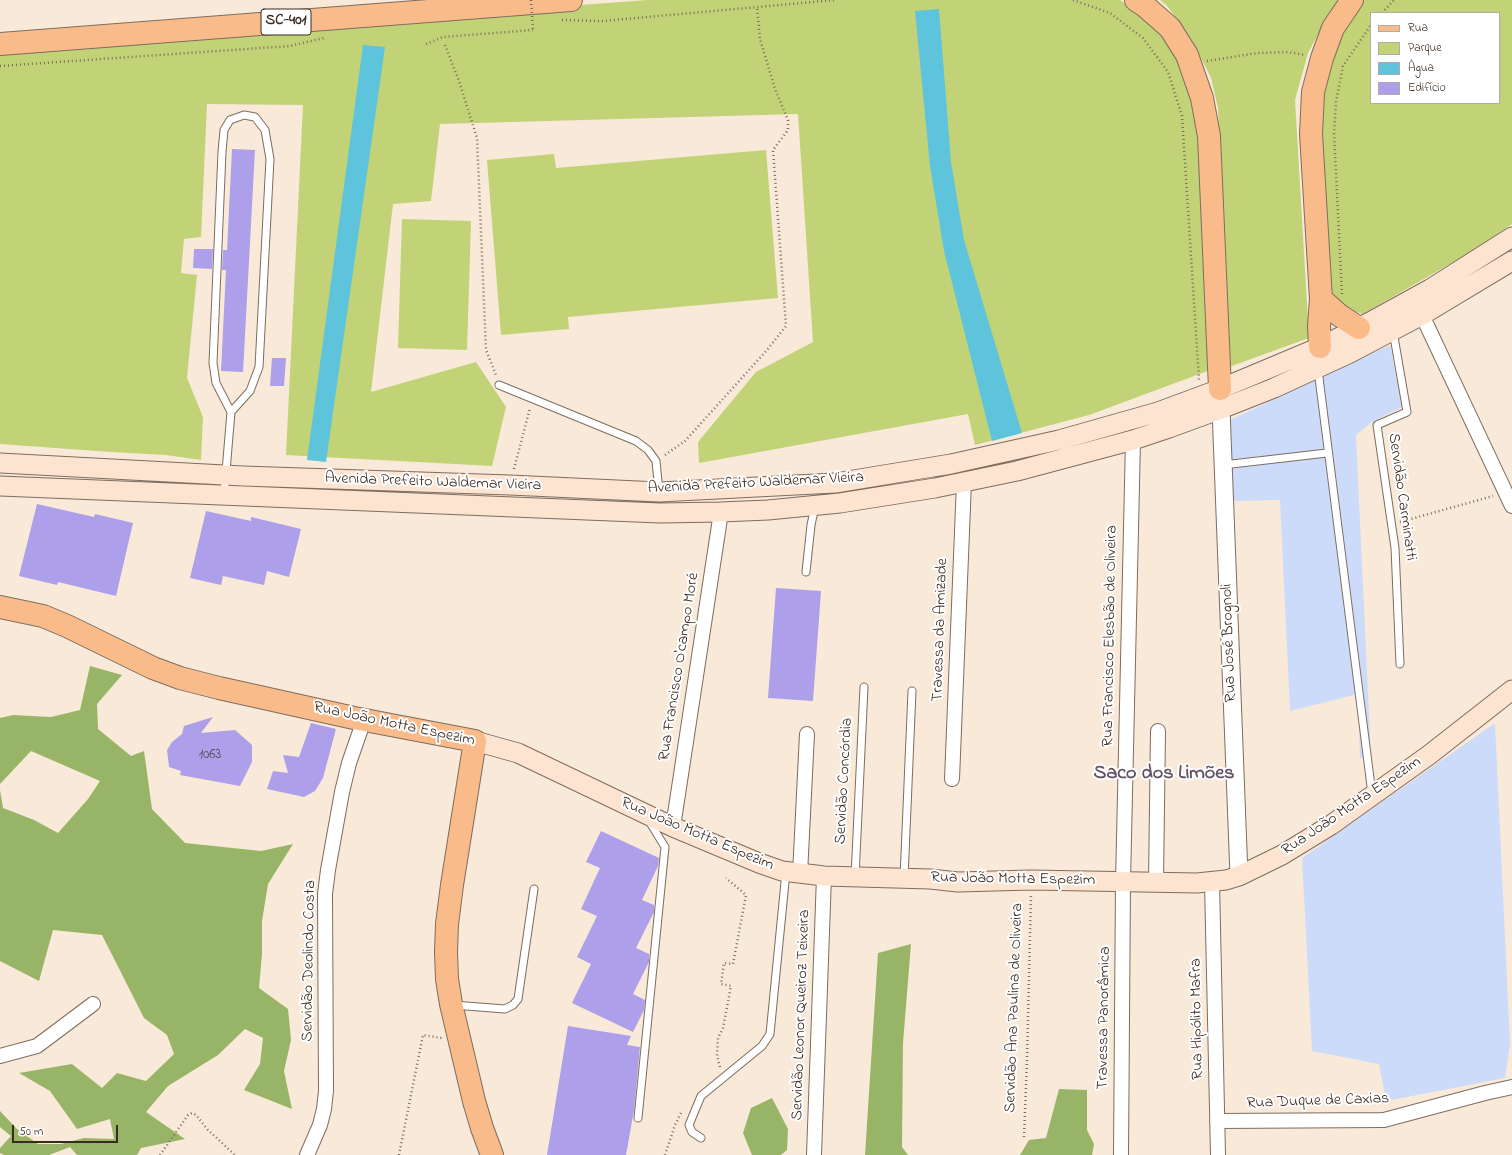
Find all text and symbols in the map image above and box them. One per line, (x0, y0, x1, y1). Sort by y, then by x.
road number: SC-401 (261, 9, 311, 35)
legend (1370, 12, 1500, 104)
text: Rua (1408, 19, 1428, 37)
text: Parque (1408, 39, 1442, 57)
text: Água (1408, 59, 1434, 77)
text: Edifício (1408, 79, 1446, 97)
street label: Servidão Carminatti (1383, 432, 1419, 562)
street label: Avenida Prefeito Waldemar Vieira (647, 469, 865, 499)
street label: Avenida Prefeito Waldemar Vieira (325, 470, 541, 496)
street label: Rua Francisco Elesbão de Oliveira (1099, 525, 1123, 747)
street label: Travessa da Amizade (929, 558, 953, 702)
street label: Rua Francisco O'campo Moré (656, 572, 704, 762)
street label: Rua José Brognoli (1218, 583, 1242, 703)
street label: Rua João Motta Espezim (312, 699, 476, 751)
street label: Servidão Concórdia (832, 717, 858, 845)
house number: 1063 (199, 748, 221, 764)
street label: Rua João Motta Espezim (1279, 753, 1425, 861)
district label: Saco dos Limões (1094, 763, 1234, 787)
street label: Rua João Motta Espezim (618, 794, 776, 876)
street label: Rua João Motta Espezim (931, 869, 1095, 891)
street label: Servidão Deolindo Costa (299, 880, 321, 1042)
street label: Servidão Ana Paulina de Oliveira (1002, 903, 1028, 1113)
street label: Servidão Leonor Queiroz Teixeira (789, 909, 815, 1121)
street label: Travessa Panorâmica (1094, 946, 1116, 1090)
street label: Rua Hipólito Mafra (1187, 958, 1209, 1080)
street label: Rua Duque de Caxias (1246, 1090, 1390, 1114)
scale bar (14, 1117, 120, 1143)
text: 50 m (19, 1123, 43, 1141)

